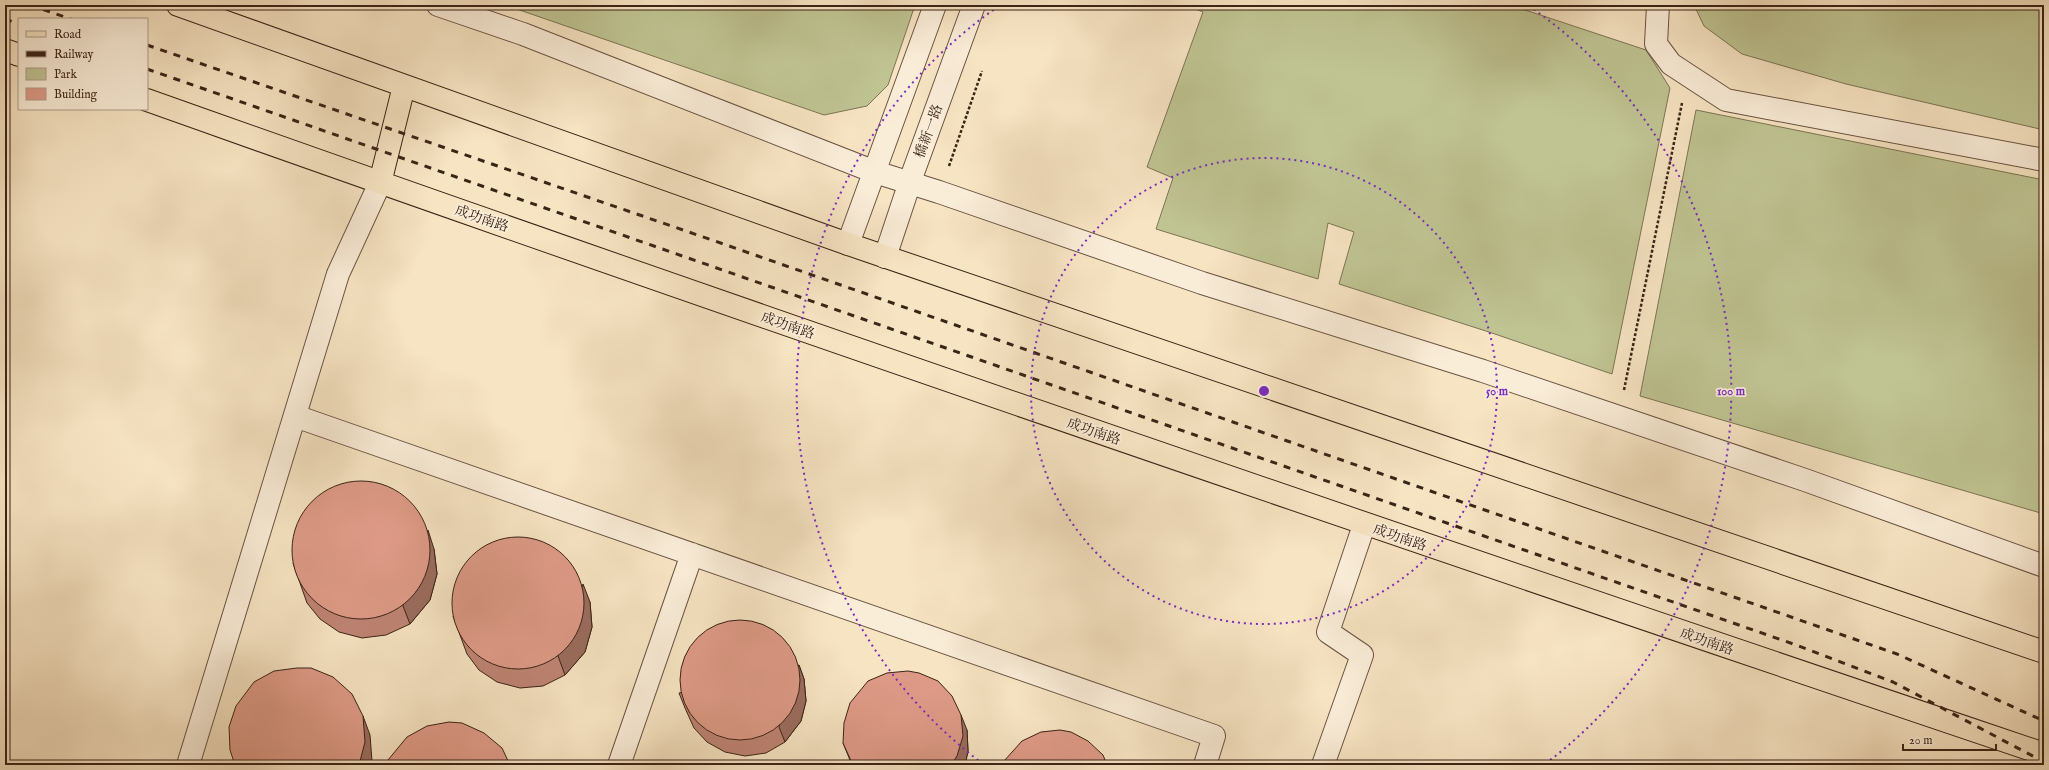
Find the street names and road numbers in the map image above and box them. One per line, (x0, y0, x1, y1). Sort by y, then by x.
street label: 橋新一路 (911, 102, 947, 161)
street label: 成功南路 (452, 201, 511, 237)
street label: 成功南路 (758, 308, 817, 344)
street label: 成功南路 (1064, 414, 1123, 450)
street label: 成功南路 (1370, 520, 1429, 556)
street label: 成功南路 (1677, 624, 1736, 660)

